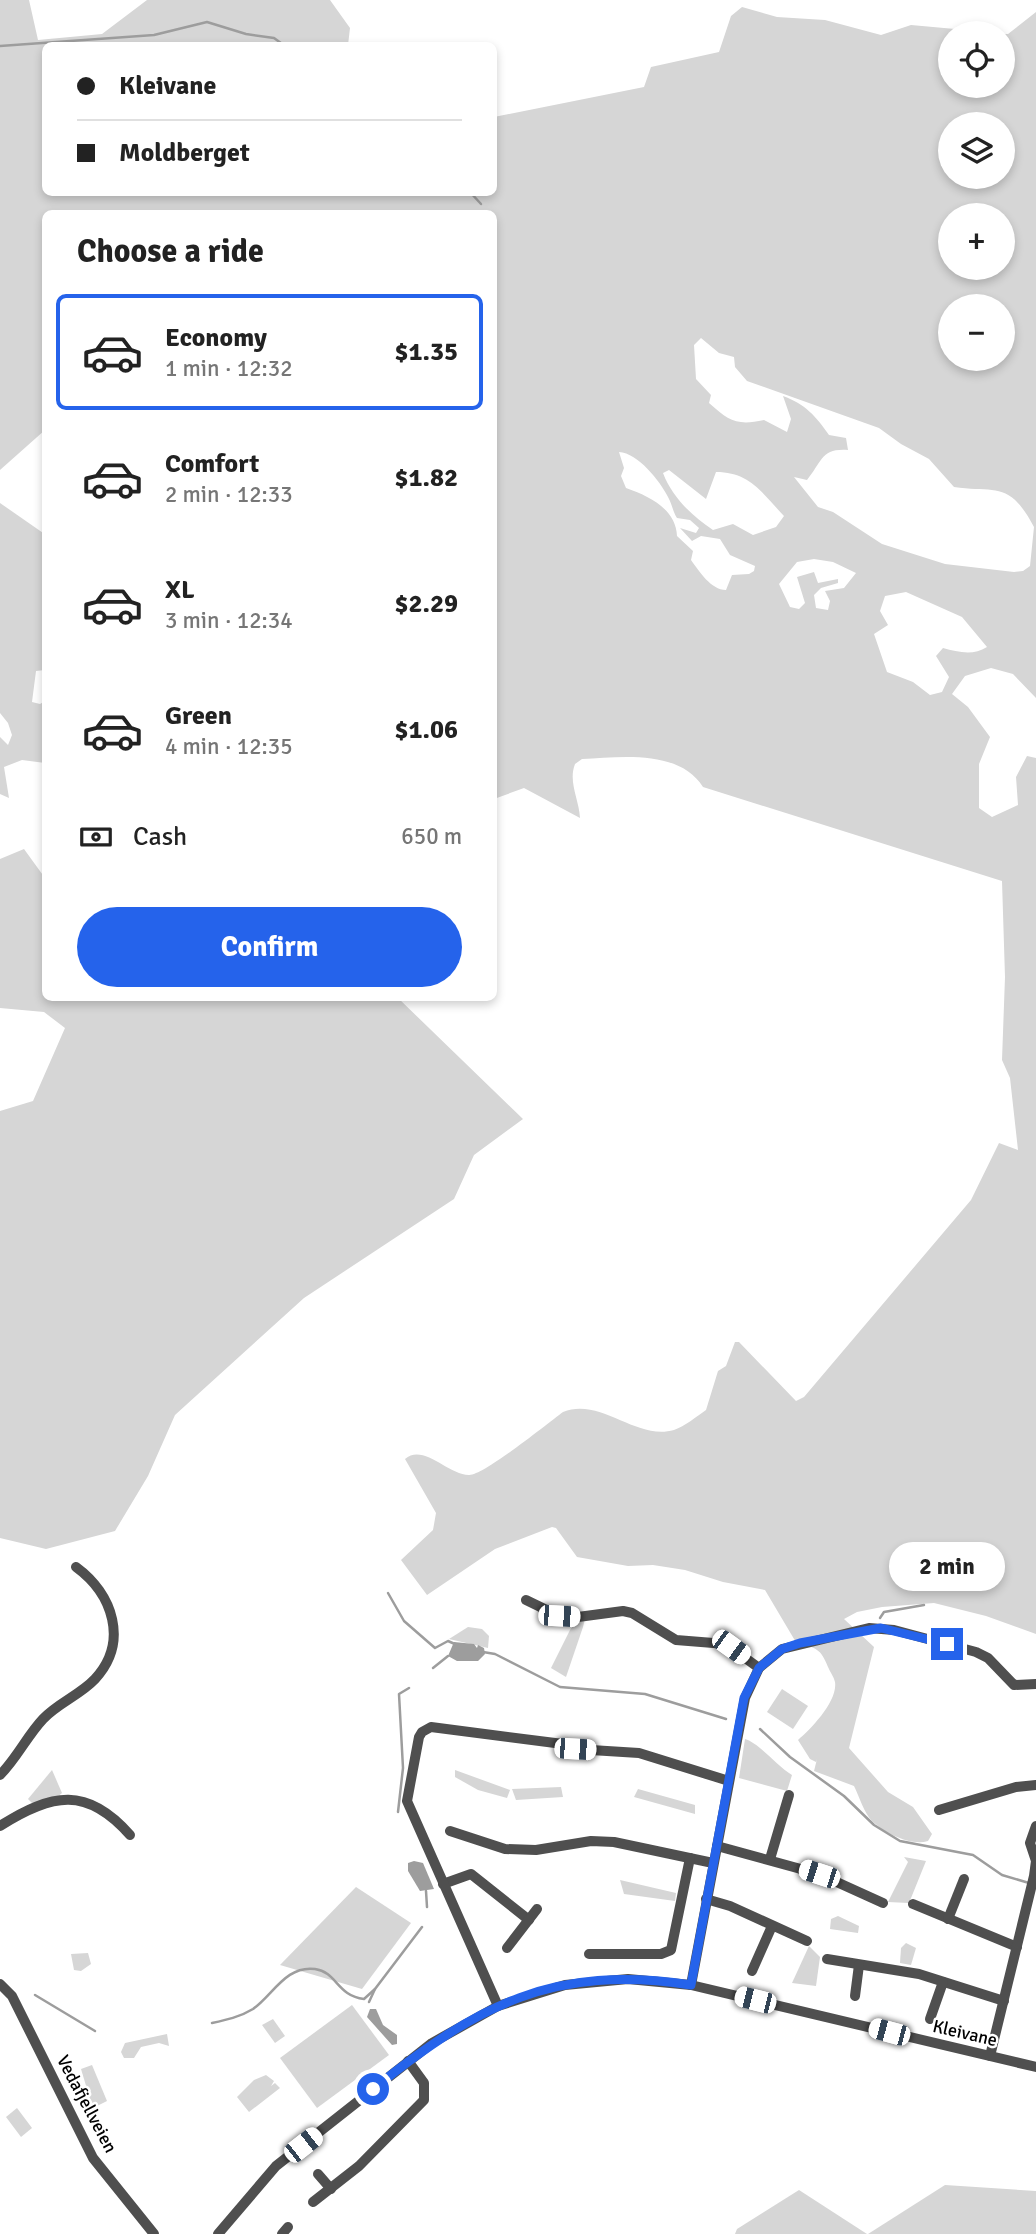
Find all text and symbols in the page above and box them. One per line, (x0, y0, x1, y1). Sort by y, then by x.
map controls (938, 21, 1015, 371)
button: locate (938, 21, 1015, 98)
text: Kleivane (119, 70, 216, 102)
button: layers (938, 112, 1015, 189)
text: Moldberget (119, 137, 250, 169)
button: + (938, 203, 1015, 280)
text: Choose a ride (77, 232, 264, 271)
button: − (938, 294, 1015, 371)
icon: car (81, 321, 144, 384)
text: Economy (165, 322, 267, 354)
text: $1.35 (394, 336, 458, 368)
text: 1 min · 12:32 (165, 354, 293, 383)
icon: car (81, 447, 144, 510)
text: Comfort (165, 448, 259, 480)
text: $1.82 (394, 462, 458, 494)
text: 2 min · 12:33 (165, 480, 293, 509)
icon: car (81, 573, 144, 636)
text: XL (165, 574, 195, 606)
text: $2.29 (394, 588, 458, 620)
text: 3 min · 12:34 (165, 606, 293, 635)
icon: car (81, 699, 144, 762)
text: Green (165, 700, 232, 732)
text: $1.06 (394, 714, 458, 746)
text: 4 min · 12:35 (165, 732, 293, 761)
icon: cash (77, 818, 115, 856)
text: Cash (133, 821, 187, 853)
text: 650 m (401, 822, 462, 851)
button: Confirm (77, 907, 462, 987)
callout: 2 min (889, 1542, 1005, 1592)
text: 2 min (919, 1552, 975, 1581)
car (538, 1604, 581, 1628)
car (708, 1626, 755, 1668)
route end (931, 1628, 963, 1660)
car (554, 1737, 597, 1761)
car (796, 1858, 843, 1890)
car (733, 1985, 778, 2015)
street label: Kleivane (931, 2015, 999, 2051)
car (866, 2016, 913, 2048)
street label: Vedafjellveien (52, 2051, 122, 2157)
route start (357, 2073, 389, 2105)
car (280, 2124, 327, 2166)

